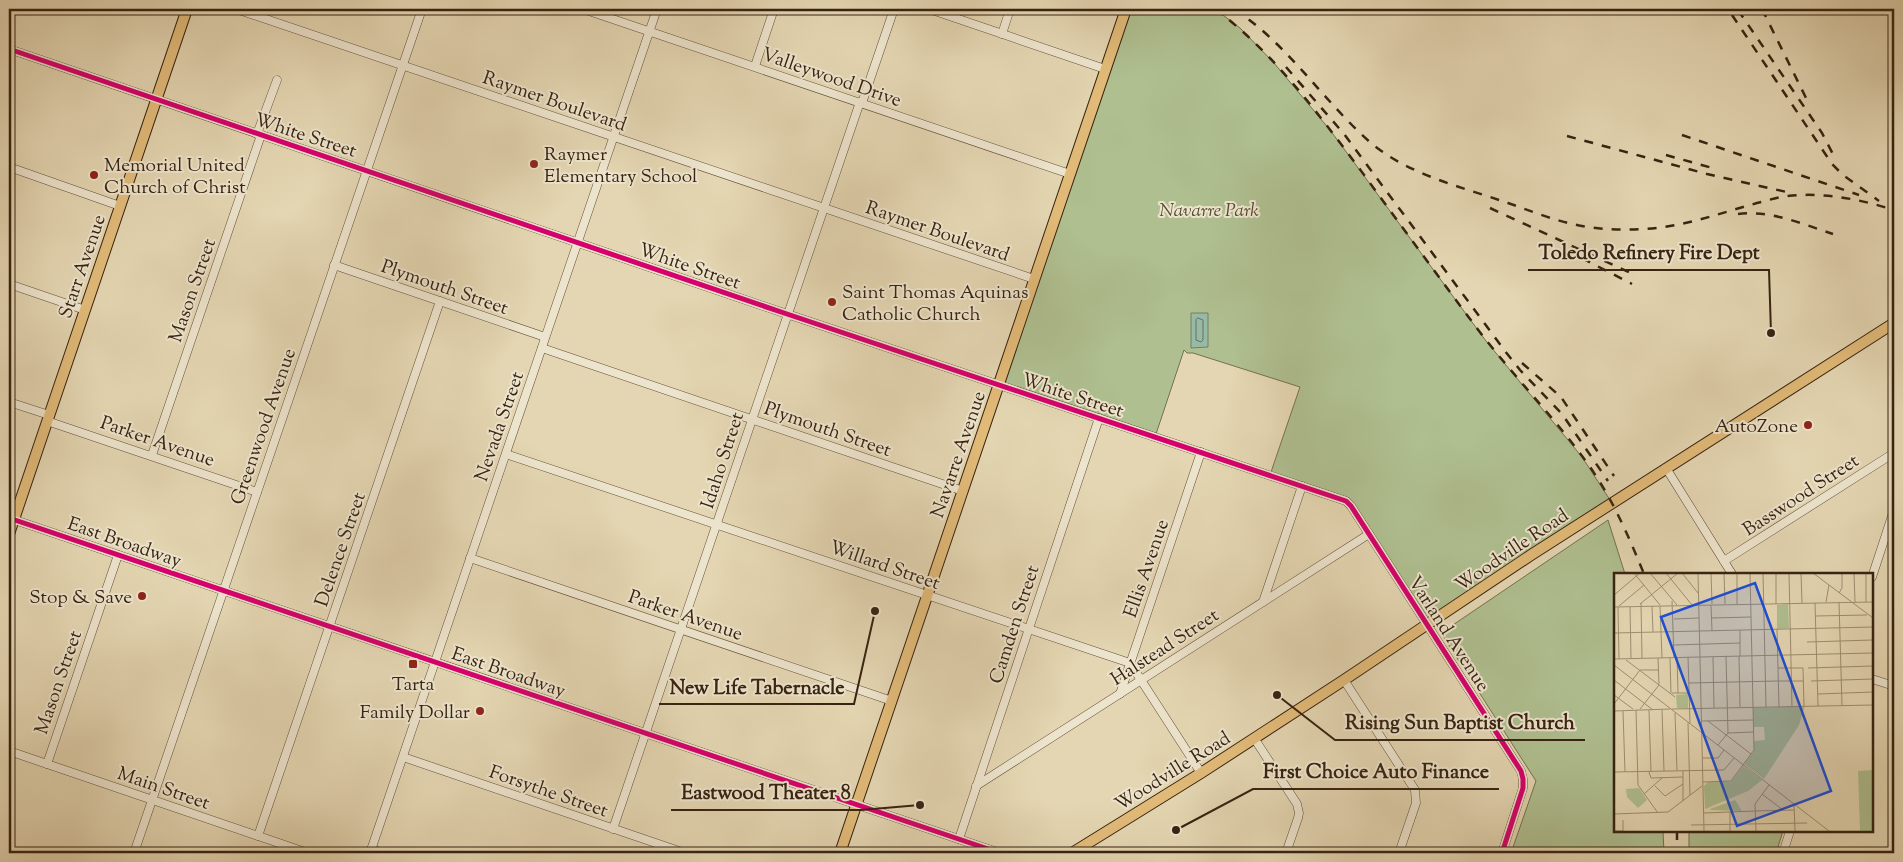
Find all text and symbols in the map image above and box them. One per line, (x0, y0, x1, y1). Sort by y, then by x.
street label: Valleywood Drive (758, 42, 905, 115)
street label: Raymer Boulevard (479, 65, 630, 140)
street label: White Street (251, 107, 360, 166)
place label: Raymer Elementary School (544, 142, 697, 191)
place label: Memorial United Church of Christ (104, 153, 246, 202)
marker: Raymer Elementary School (528, 158, 540, 170)
marker: Memorial United Church of Christ (88, 169, 100, 181)
street label: Raymer Boulevard (862, 195, 1013, 270)
park label: Navarre Park (1159, 198, 1259, 225)
street label: Starr Avenue (53, 211, 114, 322)
street label: Mason Street (163, 235, 224, 346)
callout: Toledo Refinery Fire Dept (1528, 235, 1769, 270)
street label: White Street (635, 237, 744, 298)
text: Toledo Refinery Fire Dept (1539, 240, 1760, 269)
street label: Plymouth Street (377, 254, 512, 323)
place label: Saint Thomas Aquinas Catholic Church (842, 280, 1029, 329)
marker: Saint Thomas Aquinas Catholic Church (826, 296, 838, 308)
street label: Greenwood Avenue (225, 345, 304, 509)
street label: White Street (1018, 367, 1127, 426)
street label: Nevada Street (469, 368, 532, 485)
street label: Navarre Avenue (925, 388, 994, 522)
street label: Plymouth Street (760, 396, 895, 465)
street label: Idaho Street (695, 408, 752, 513)
street label: Parker Avenue (96, 410, 218, 475)
place label: AutoZone (1714, 414, 1798, 441)
marker: AutoZone (1802, 419, 1814, 431)
street label: Basswood Street (1738, 448, 1865, 544)
street label: Delence Street (309, 489, 374, 611)
street label: Woodville Road (1450, 503, 1575, 599)
street label: East Broadway (64, 511, 185, 576)
street label: Ellis Avenue (1118, 516, 1177, 622)
street label: Willard Street (825, 535, 944, 598)
street label: Camden Street (984, 562, 1047, 687)
street label: Varland Avenue (1400, 571, 1496, 698)
inset map (1614, 573, 1873, 832)
street label: Parker Avenue (624, 584, 746, 649)
place label: Stop & Save (29, 585, 132, 612)
marker: Stop & Save (136, 590, 148, 602)
street label: Halstead Street (1106, 603, 1225, 693)
street label: Mason Street (29, 627, 90, 738)
street label: East Broadway (448, 641, 569, 706)
marker: Tarta (407, 658, 419, 670)
callout: New Life Tabernacle (659, 669, 854, 704)
place label: Tarta (392, 672, 435, 699)
text: New Life Tabernacle (669, 675, 845, 704)
place label: Family Dollar (360, 700, 470, 727)
marker: Family Dollar (474, 705, 486, 717)
callout: Rising Sun Baptist Church (1335, 705, 1585, 740)
text: Rising Sun Baptist Church (1345, 710, 1575, 739)
street label: Woodville Road (1110, 726, 1237, 819)
callout: First Choice Auto Finance (1253, 754, 1499, 789)
street label: Forsythe Street (485, 759, 612, 825)
text: First Choice Auto Finance (1263, 759, 1489, 788)
street label: Main Street (113, 761, 213, 818)
callout: Eastwood Theater 8 (671, 775, 861, 810)
text: Eastwood Theater 8 (681, 780, 851, 809)

